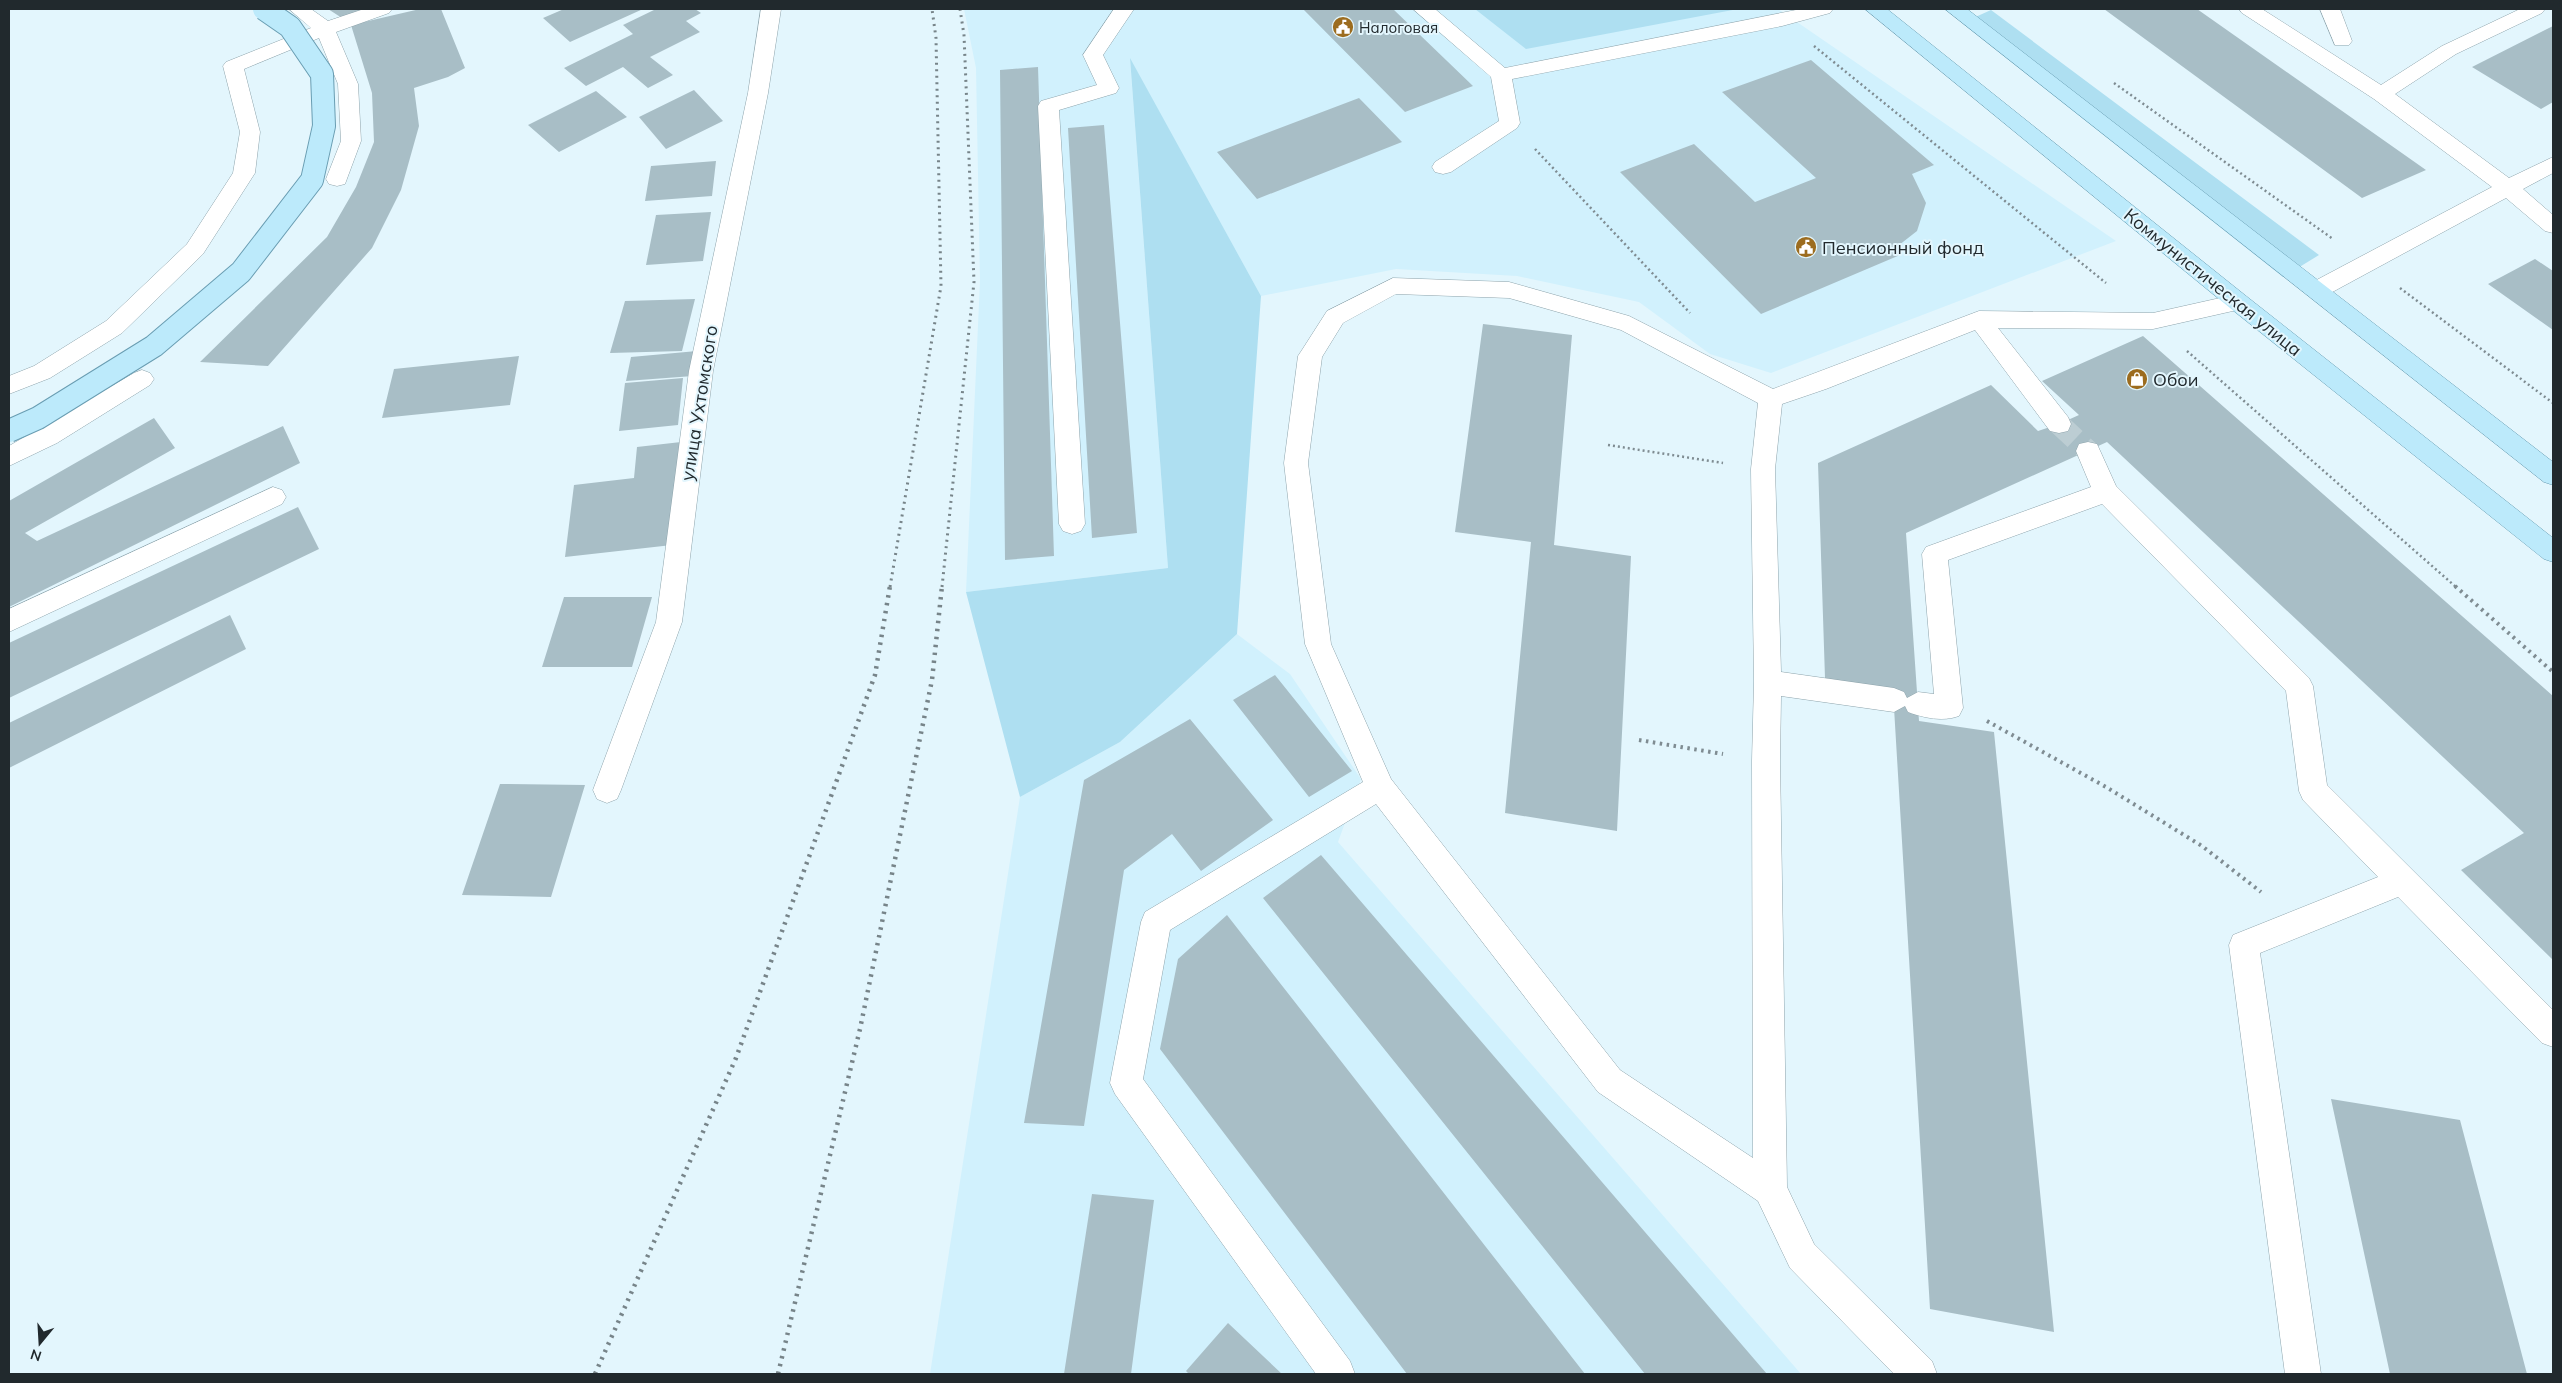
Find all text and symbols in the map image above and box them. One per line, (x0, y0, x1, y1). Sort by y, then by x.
public building icon: Налоговая (1331, 15, 1355, 39)
place label: Налоговая (1359, 18, 1438, 37)
street label: Коммунистическая улица (2119, 203, 2307, 361)
public building icon: Пенсионный фонд (1794, 235, 1818, 259)
place label: Пенсионный фонд (1822, 236, 1984, 259)
street label: улица Ухтомского (675, 324, 723, 482)
shop icon: Обои (2125, 367, 2149, 391)
place label: Обои (2153, 368, 2199, 391)
north arrow (15, 1318, 65, 1368)
text: N (28, 1345, 44, 1366)

